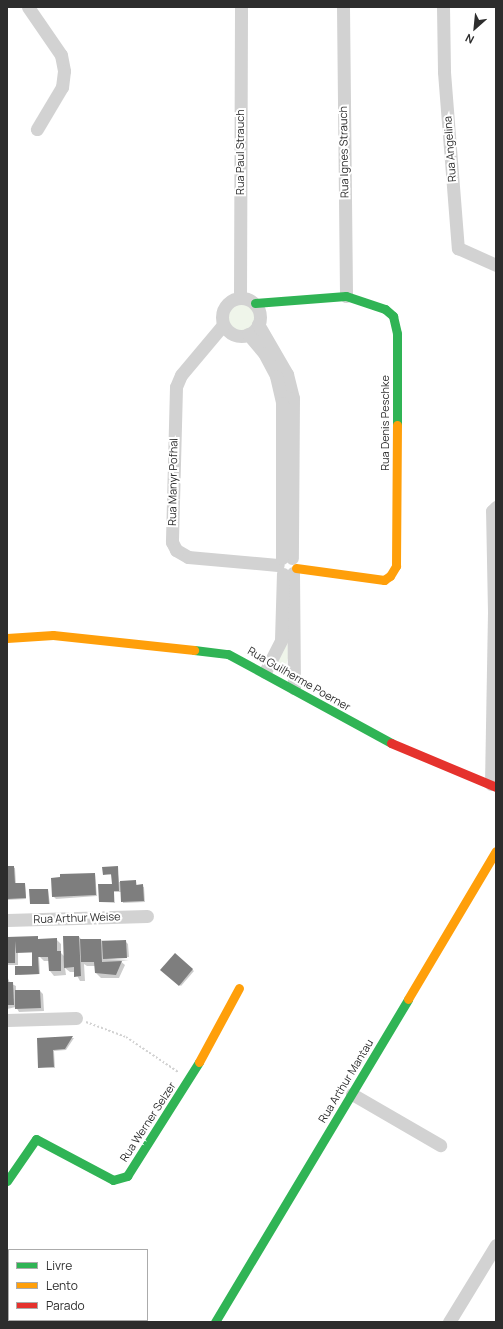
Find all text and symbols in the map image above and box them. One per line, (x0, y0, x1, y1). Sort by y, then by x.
north arrow (455, 8, 495, 48)
text: N (462, 31, 476, 48)
street label: Rua Ignes Strauch (337, 106, 351, 198)
street label: Rua Paul Strauch (233, 109, 247, 195)
street label: Rua Angelina (441, 116, 459, 182)
street label: Rua Denis Peschke (378, 375, 392, 471)
street label: Rua Manyr Pofhal (166, 438, 180, 526)
street label: Rua Guilherme Poerner (245, 644, 353, 714)
street label: Rua Arthur Weise (33, 910, 121, 926)
street label: Rua Arthur Mantau (316, 1037, 376, 1125)
street label: Rua Werner Selzer (117, 1080, 179, 1164)
legend (8, 1249, 148, 1321)
text: Livre (46, 1257, 72, 1274)
text: Lento (46, 1277, 78, 1294)
text: Parado (46, 1297, 85, 1314)

